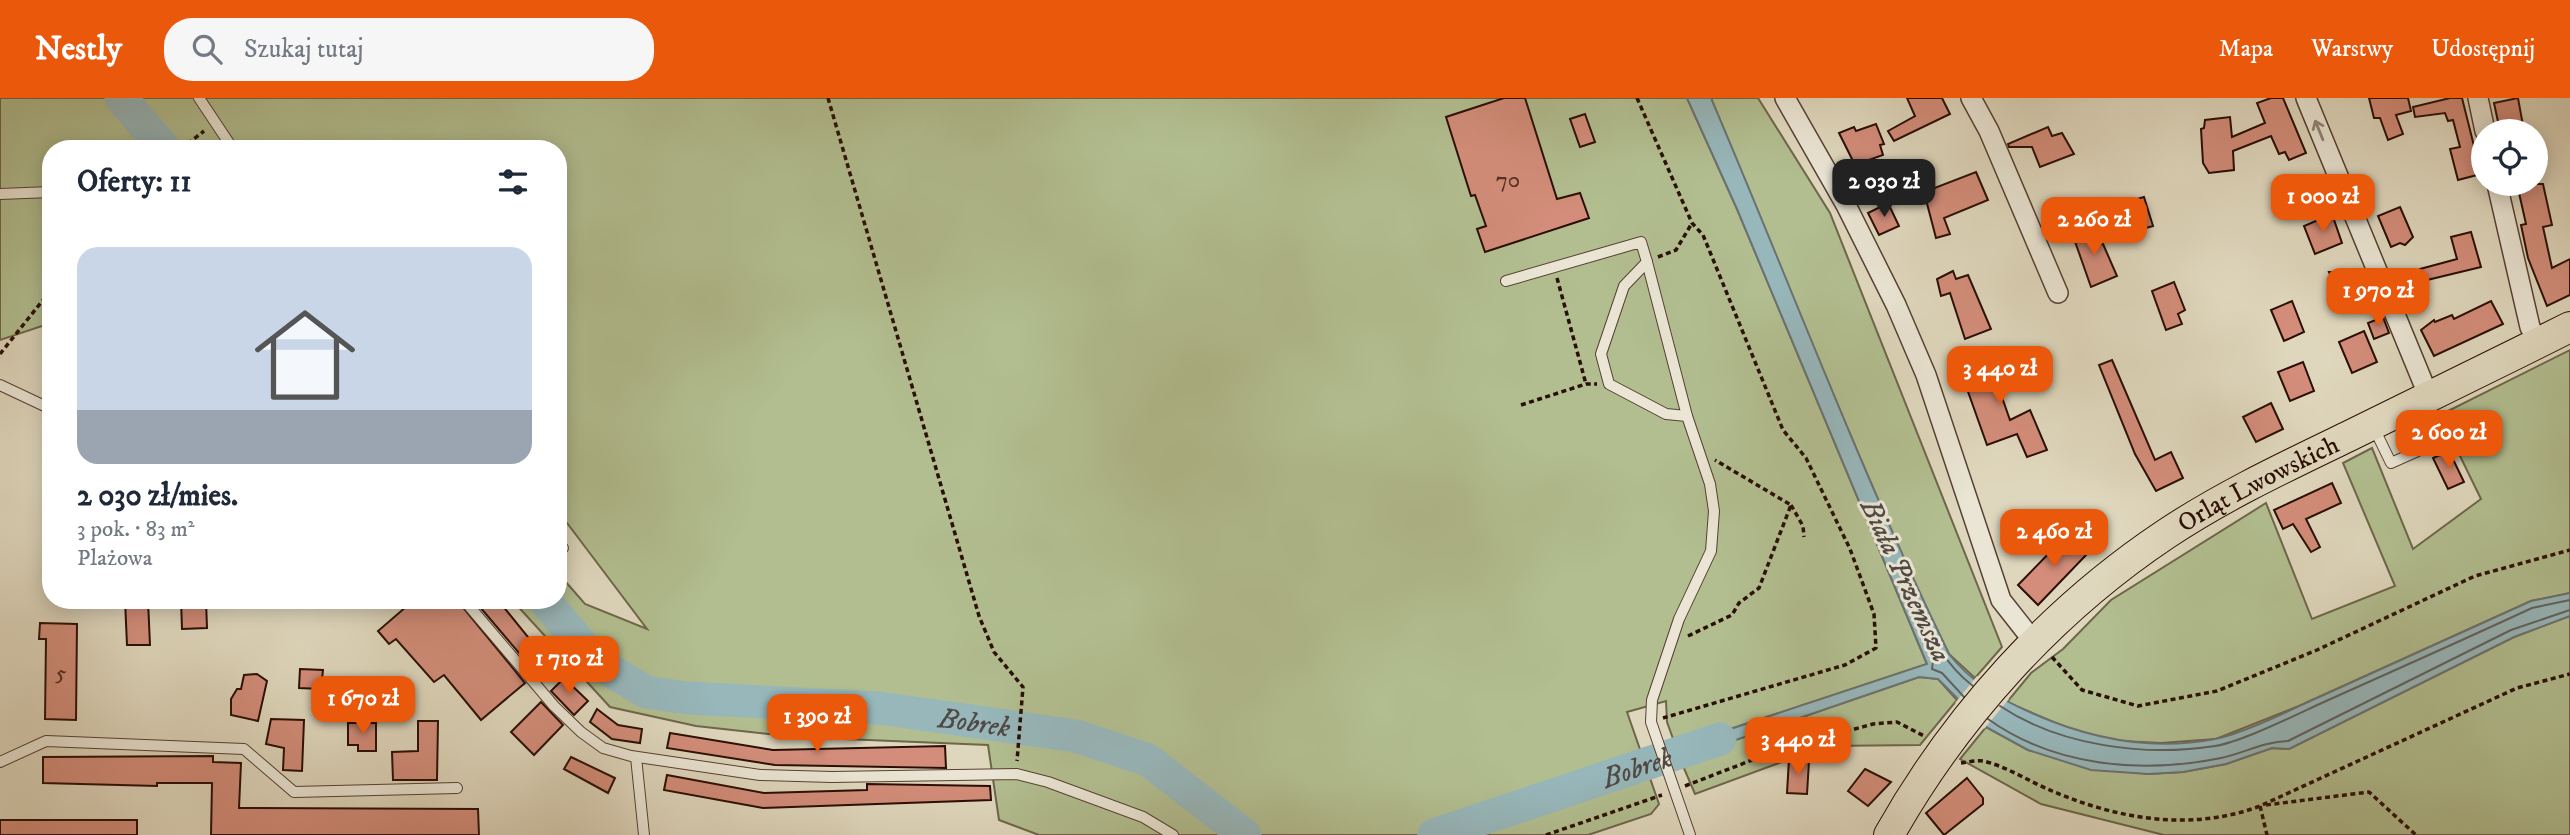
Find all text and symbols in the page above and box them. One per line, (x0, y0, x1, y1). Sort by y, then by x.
search box (164, 18, 654, 81)
text: Nestly (35, 29, 122, 70)
icon: search (188, 30, 226, 68)
text: Szukaj tutaj (244, 33, 364, 66)
text: Mapa (2219, 34, 2273, 64)
text: Warstwy (2311, 34, 2393, 64)
text: Udostępnij (2431, 34, 2535, 64)
one-way arrow (2312, 119, 2325, 141)
map controls (2471, 119, 2548, 196)
button: locate (2471, 119, 2548, 196)
pin: 2 030 zł (1812, 159, 1956, 219)
icon: filters (494, 163, 532, 201)
text: Oferty: 11 (77, 164, 191, 201)
house number: 70 (1496, 166, 1520, 195)
text: 2 030 zł (1848, 167, 1920, 196)
pin: 1 000 zł (2251, 174, 2395, 234)
text: 1 000 zł (2287, 182, 2359, 211)
pin: 2 260 zł (2022, 198, 2166, 257)
text: 2 260 zł (2057, 205, 2131, 234)
pin: 1 970 zł (2306, 268, 2450, 328)
text: 1 970 zł (2342, 276, 2414, 305)
icon: home (242, 292, 368, 418)
pin: 3 440 zł (1928, 346, 2072, 406)
text: 3 440 zł (1963, 354, 2037, 383)
pin: 2 600 zł (2377, 410, 2521, 470)
text: 2 600 zł (2412, 418, 2486, 447)
street label: Orląt Lwowskich (2172, 428, 2345, 540)
text: 2 030 zł/mies. (77, 478, 238, 515)
water label: Biała Przemsza (1852, 493, 1959, 668)
pin: 2 460 zł (1982, 510, 2126, 569)
text: 3 pok. · 83 m² (77, 515, 194, 544)
text: 2 460 zł (2016, 517, 2092, 546)
text: Plażowa (77, 544, 153, 573)
pin: 1 710 zł (497, 636, 641, 696)
text: 1 710 zł (535, 644, 603, 673)
house number: 5 (55, 659, 67, 688)
pin: 1 670 zł (291, 676, 435, 736)
text: 1 670 zł (327, 684, 399, 713)
pin: 1 390 zł (745, 694, 889, 754)
water label: Bobrek (935, 701, 1013, 745)
text: 1 390 zł (783, 702, 851, 731)
pin: 3 440 zł (1726, 718, 1870, 777)
text: 3 440 zł (1761, 725, 1835, 754)
water label: Bobrek (1597, 740, 1677, 797)

